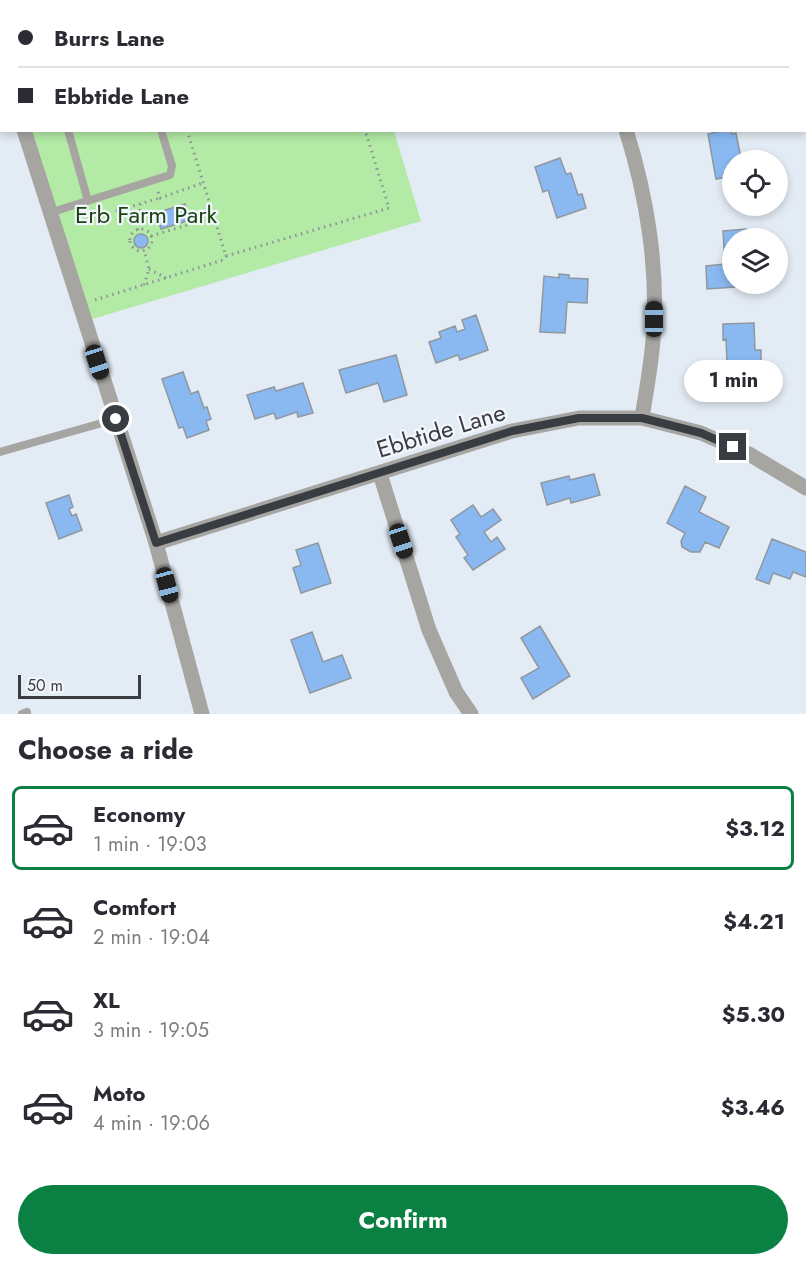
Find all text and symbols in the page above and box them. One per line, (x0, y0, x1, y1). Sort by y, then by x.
text: Burrs Lane (54, 22, 165, 54)
text: Ebbtide Lane (54, 80, 189, 112)
map controls (722, 150, 788, 294)
button: locate (722, 150, 788, 216)
park label: Erb Farm Park (75, 197, 217, 232)
button: layers (722, 228, 788, 294)
car (645, 301, 663, 337)
car (83, 342, 111, 382)
callout: 1 min (684, 360, 783, 402)
text: 1 min (709, 366, 758, 395)
street label: Ebbtide Lane (372, 394, 510, 467)
route start (102, 405, 129, 432)
route end (719, 433, 746, 460)
car (387, 521, 415, 561)
car (154, 565, 180, 605)
scale bar (18, 672, 141, 700)
text: 50 m (27, 674, 63, 697)
text: Choose a ride (18, 730, 193, 769)
text: Economy (93, 798, 185, 830)
icon: car (21, 801, 75, 855)
text: $3.12 (725, 812, 785, 844)
text: 1 min · 19:03 (93, 830, 207, 859)
text: Comfort (93, 891, 176, 923)
icon: car (21, 894, 75, 948)
text: $4.21 (723, 905, 785, 937)
text: 2 min · 19:04 (93, 923, 210, 952)
text: XL (93, 984, 120, 1016)
icon: car (21, 987, 75, 1041)
text: $5.30 (722, 998, 785, 1030)
text: 3 min · 19:05 (93, 1016, 209, 1045)
text: Moto (93, 1077, 146, 1109)
icon: car (21, 1080, 75, 1134)
text: $3.46 (721, 1091, 785, 1123)
text: 4 min · 19:06 (93, 1109, 210, 1138)
button: Confirm (18, 1185, 788, 1254)

